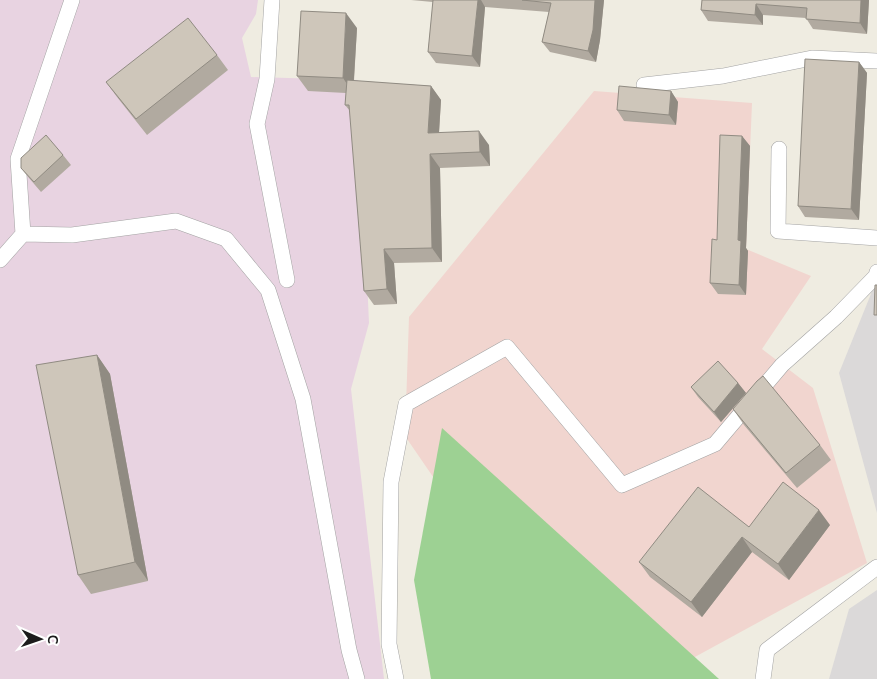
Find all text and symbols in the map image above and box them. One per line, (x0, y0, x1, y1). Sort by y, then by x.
north arrow (15, 614, 65, 664)
text: С (44, 634, 62, 645)

